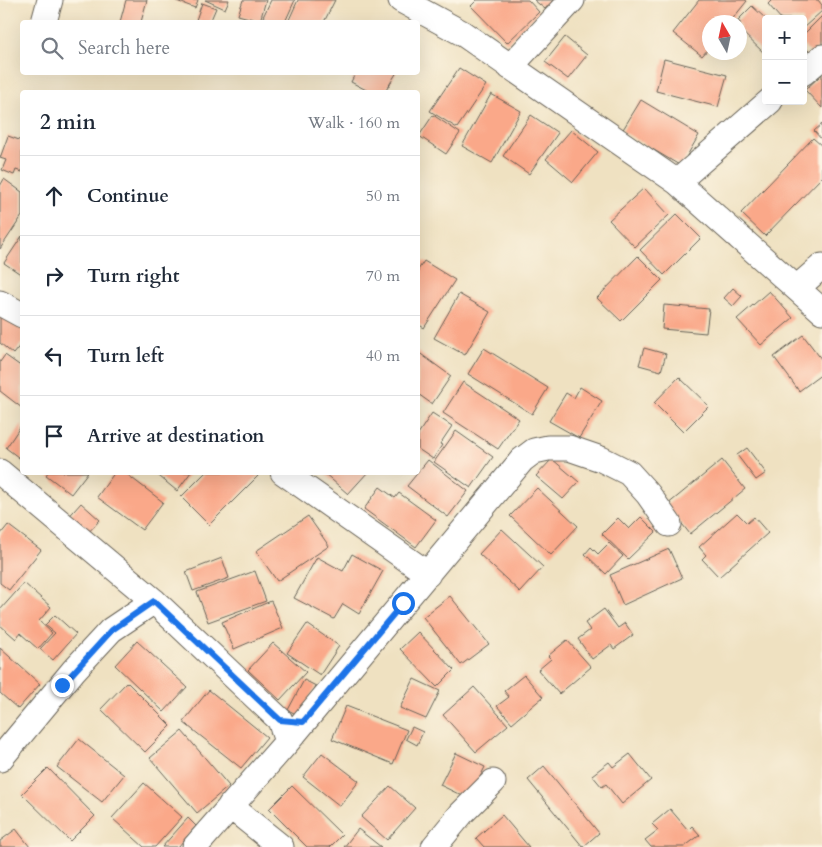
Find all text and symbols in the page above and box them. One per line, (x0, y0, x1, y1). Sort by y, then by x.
north arrow (702, 15, 747, 60)
map controls (762, 15, 807, 105)
button: + (762, 15, 807, 60)
search box (20, 20, 420, 75)
icon: search (38, 34, 66, 62)
text: Search here (78, 35, 170, 61)
button: − (762, 60, 807, 105)
text: 2 min (40, 108, 96, 137)
text: Walk · 160 m (308, 112, 400, 134)
icon: ahead (40, 182, 68, 210)
text: Continue (87, 183, 169, 209)
text: 50 m (366, 185, 400, 207)
icon: right (40, 262, 68, 290)
text: Turn right (87, 263, 179, 289)
text: 70 m (366, 265, 400, 287)
icon: left (40, 342, 68, 370)
text: Turn left (87, 343, 164, 369)
text: 40 m (366, 345, 400, 367)
icon: arrive (40, 422, 68, 450)
text: Arrive at destination (87, 423, 264, 449)
route start (392, 592, 415, 615)
route end (51, 674, 74, 697)

